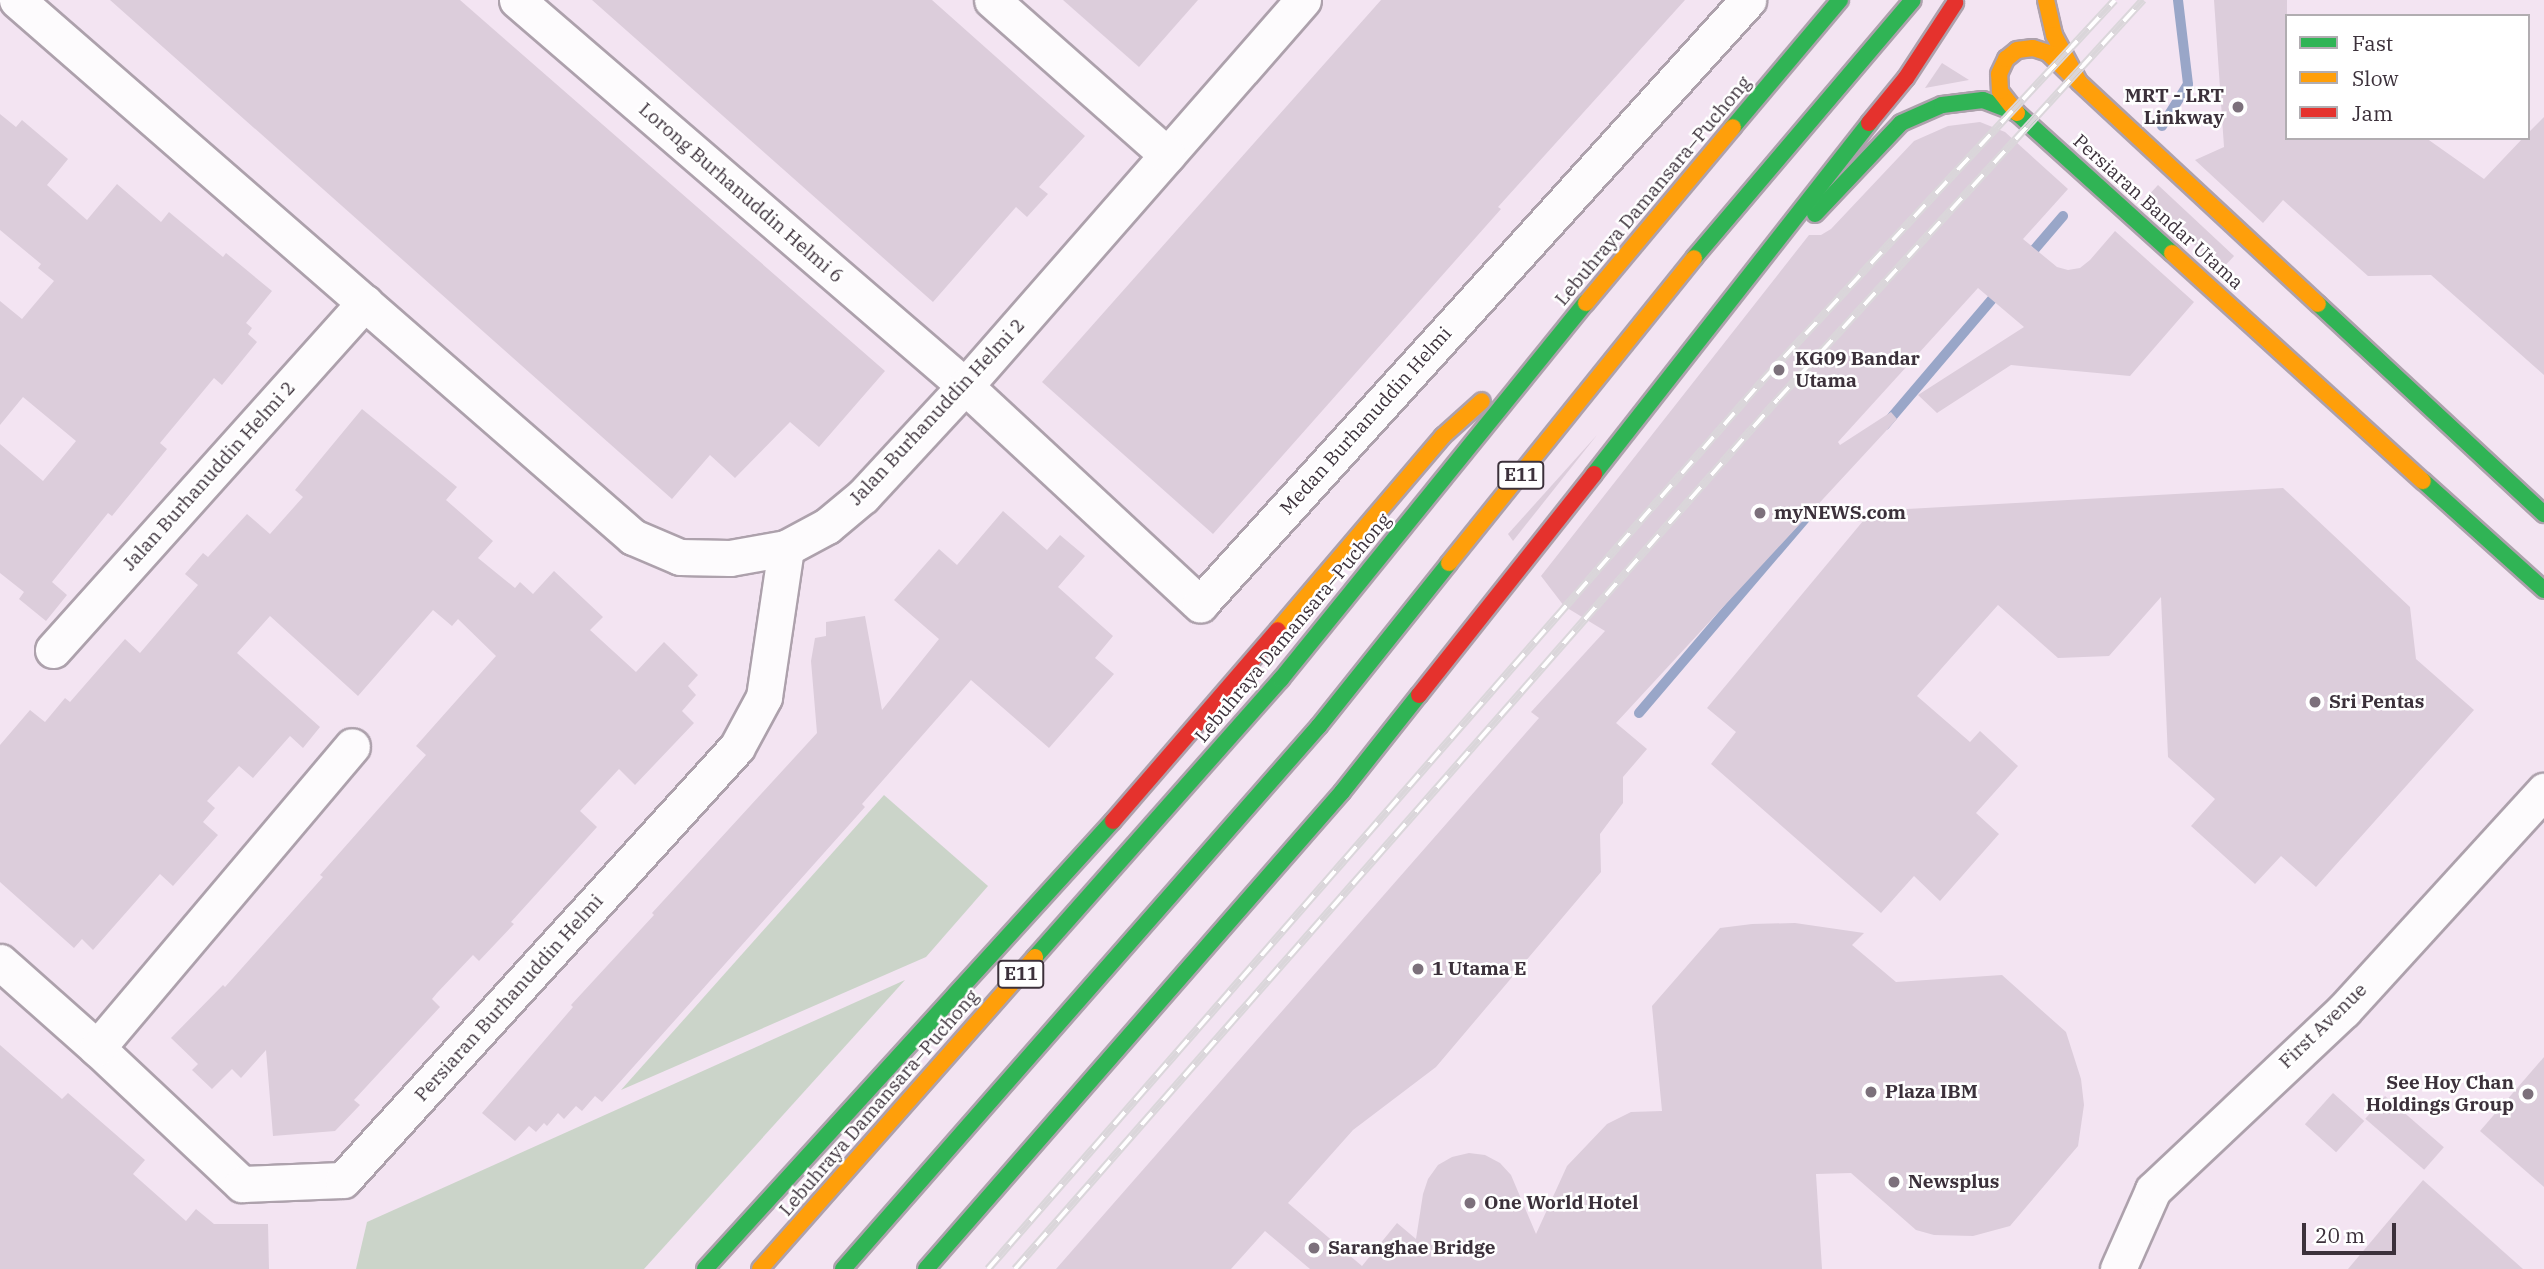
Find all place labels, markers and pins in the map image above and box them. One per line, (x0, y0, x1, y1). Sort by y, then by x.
place label: MRT - LRT Linkway (2125, 85, 2224, 129)
marker: MRT - LRT Linkway (2230, 99, 2246, 115)
place label: KG09 Bandar Utama (1795, 348, 1920, 392)
marker: KG09 Bandar Utama (1769, 360, 1789, 380)
place label: myNEWS.com (1774, 502, 1906, 524)
marker: myNEWS.com (1752, 505, 1768, 521)
place label: Sri Pentas (2329, 691, 2424, 713)
marker: Sri Pentas (2307, 694, 2323, 710)
place label: 1 Utama E (1432, 958, 1526, 980)
marker: 1 Utama E (1410, 961, 1426, 977)
place label: See Hoy Chan Holdings Group (2366, 1072, 2514, 1116)
place label: Plaza IBM (1885, 1081, 1978, 1103)
marker: Plaza IBM (1863, 1084, 1879, 1100)
marker: See Hoy Chan Holdings Group (2520, 1086, 2536, 1102)
place label: Newsplus (1908, 1171, 1999, 1193)
marker: Newsplus (1886, 1174, 1902, 1190)
place label: One World Hotel (1484, 1192, 1638, 1214)
marker: One World Hotel (1462, 1195, 1478, 1211)
place label: Saranghae Bridge (1328, 1237, 1496, 1259)
marker: Saranghae Bridge (1306, 1240, 1322, 1256)

